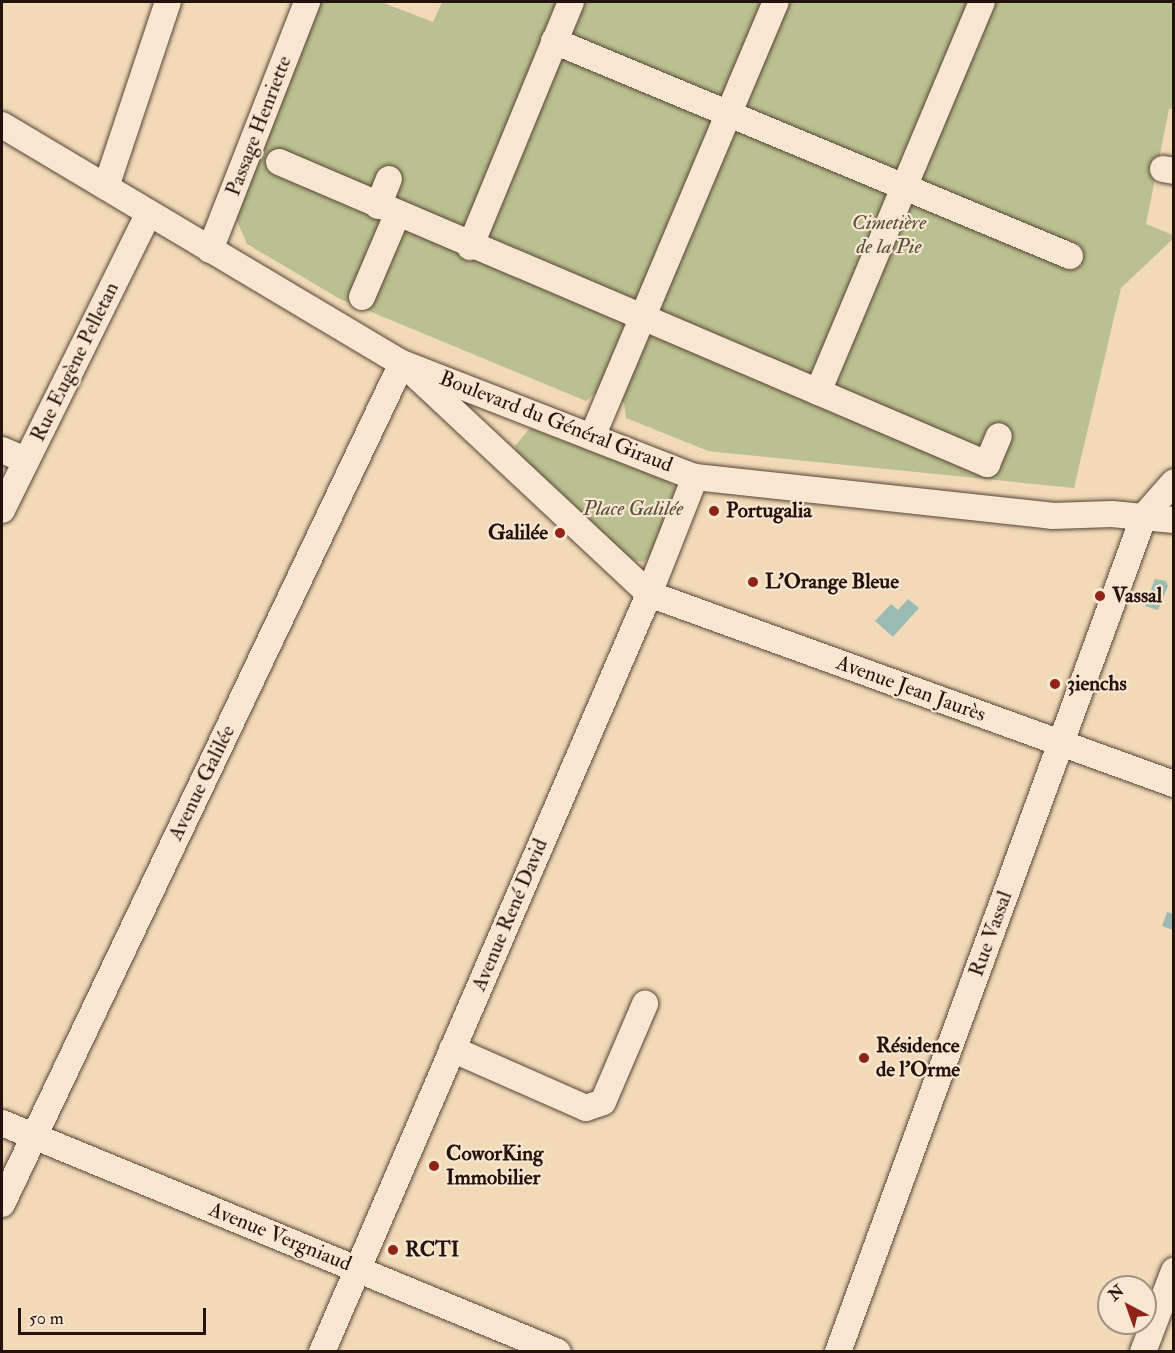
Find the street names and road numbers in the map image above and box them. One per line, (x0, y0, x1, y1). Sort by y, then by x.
street label: Passage Henriette (221, 52, 297, 200)
street label: Rue Eugène Pelletan (25, 278, 125, 446)
street label: Boulevard du Général Giraud (436, 366, 676, 478)
street label: Avenue Jean Jaurès (833, 650, 989, 728)
street label: Avenue Galilée (163, 721, 241, 845)
street label: Avenue René David (467, 835, 553, 995)
street label: Rue Vassal (964, 888, 1018, 980)
street label: Avenue Vergniaud (205, 1197, 355, 1277)

